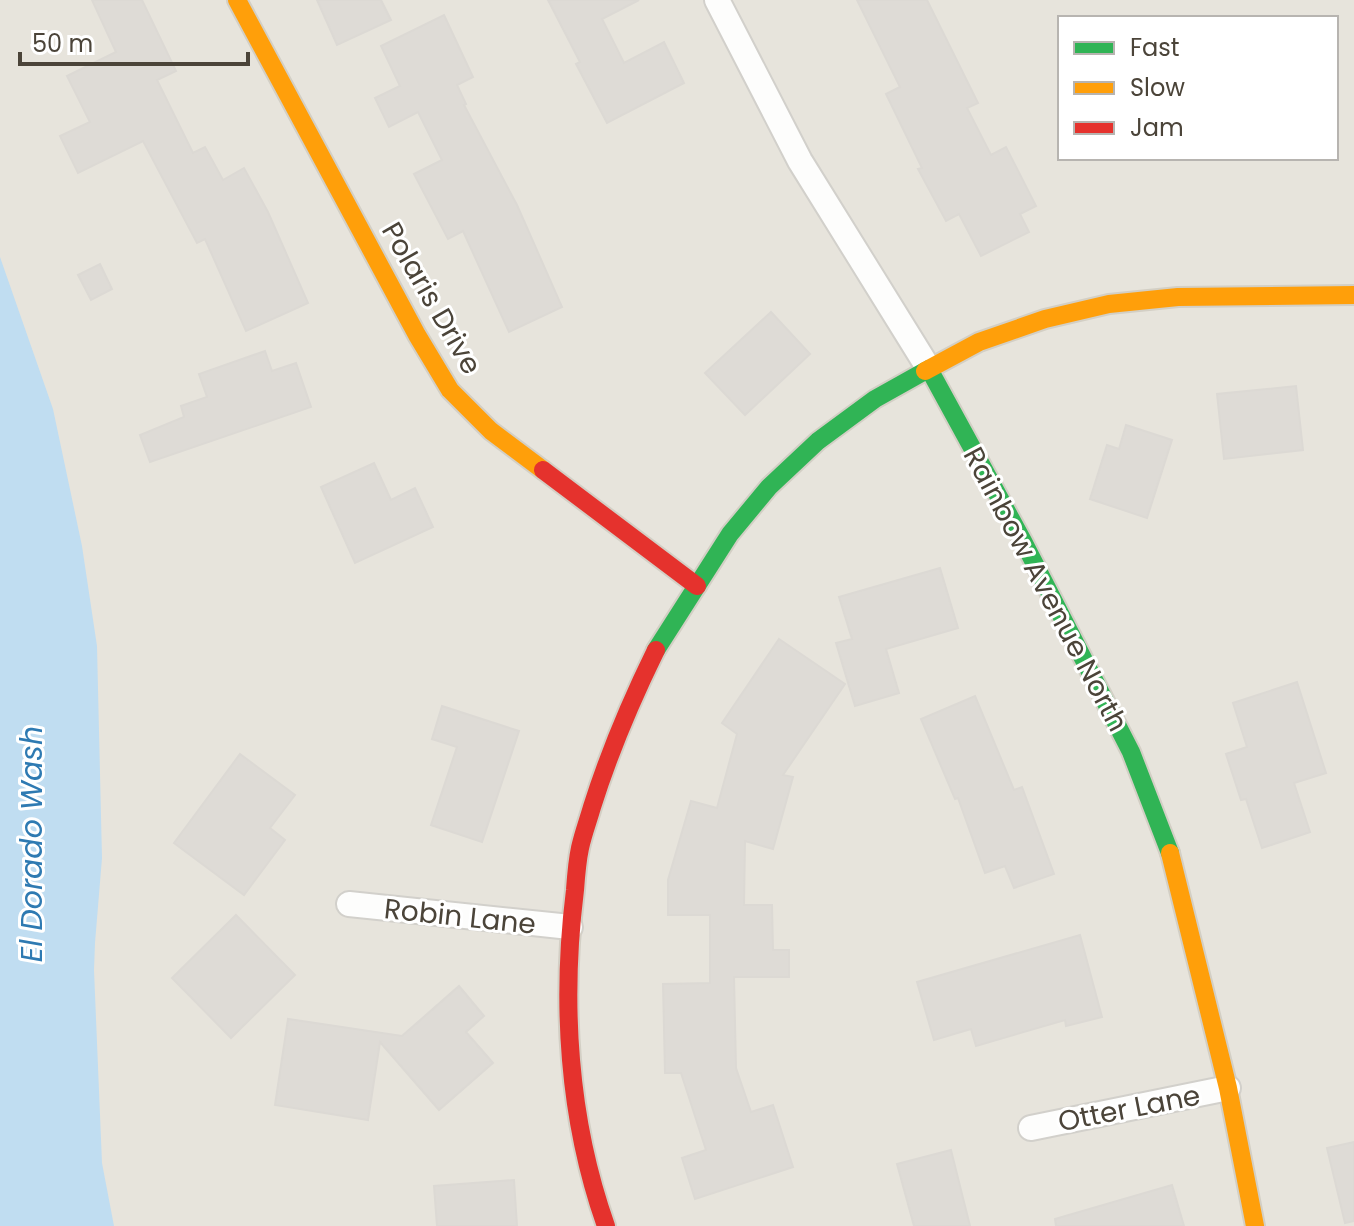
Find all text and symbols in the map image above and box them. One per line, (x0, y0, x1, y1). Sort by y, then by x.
scale bar (20, 16, 248, 66)
legend (1058, 16, 1338, 160)
text: 50 m (32, 27, 93, 60)
text: Fast (1130, 31, 1180, 64)
text: Slow (1130, 71, 1185, 104)
text: Jam (1130, 111, 1184, 144)
street label: Polaris Drive (372, 215, 491, 381)
street label: Rainbow Avenue North (954, 440, 1137, 738)
water label: El Dorado Wash (10, 726, 53, 962)
street label: Robin Lane (382, 889, 538, 944)
street label: Otter Lane (1055, 1076, 1203, 1141)

